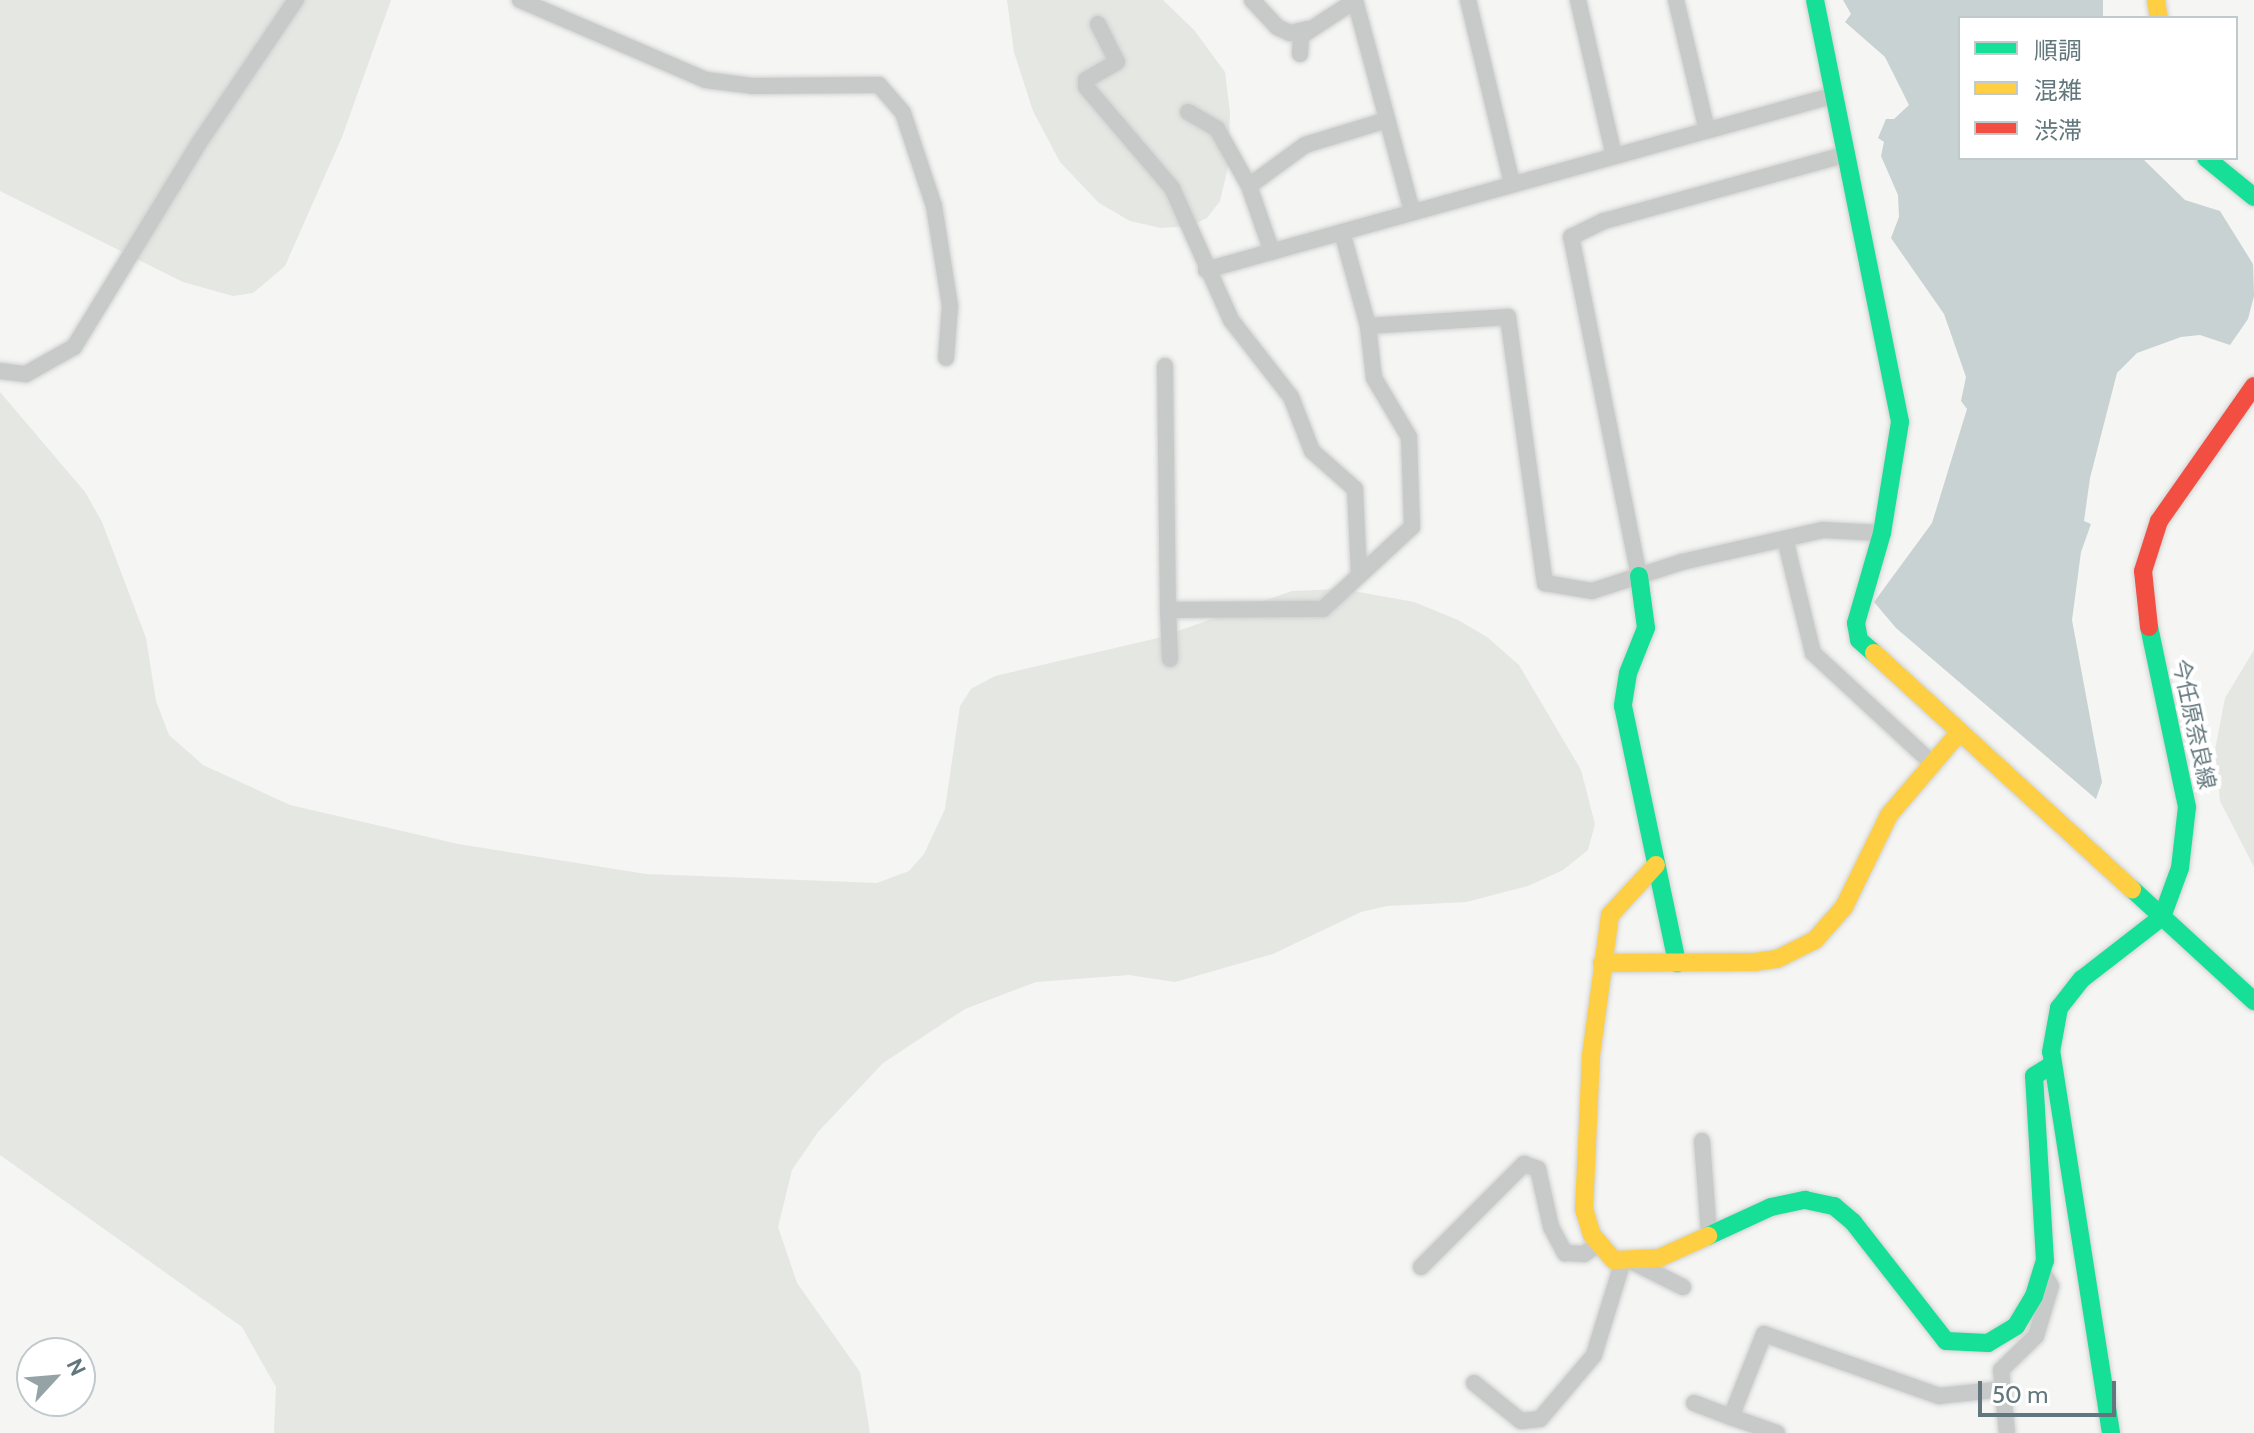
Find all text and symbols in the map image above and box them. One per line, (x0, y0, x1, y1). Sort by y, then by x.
legend (1958, 16, 2238, 160)
text: 順調 (2034, 36, 2082, 65)
text: 混雑 (2034, 76, 2082, 105)
text: 渋滞 (2034, 116, 2082, 145)
street label: 今任原奈良線 (2167, 657, 2221, 791)
north arrow (16, 1337, 96, 1417)
text: N (61, 1354, 92, 1380)
scale bar (1982, 1365, 2120, 1415)
text: 50 m (1992, 1380, 2048, 1409)

